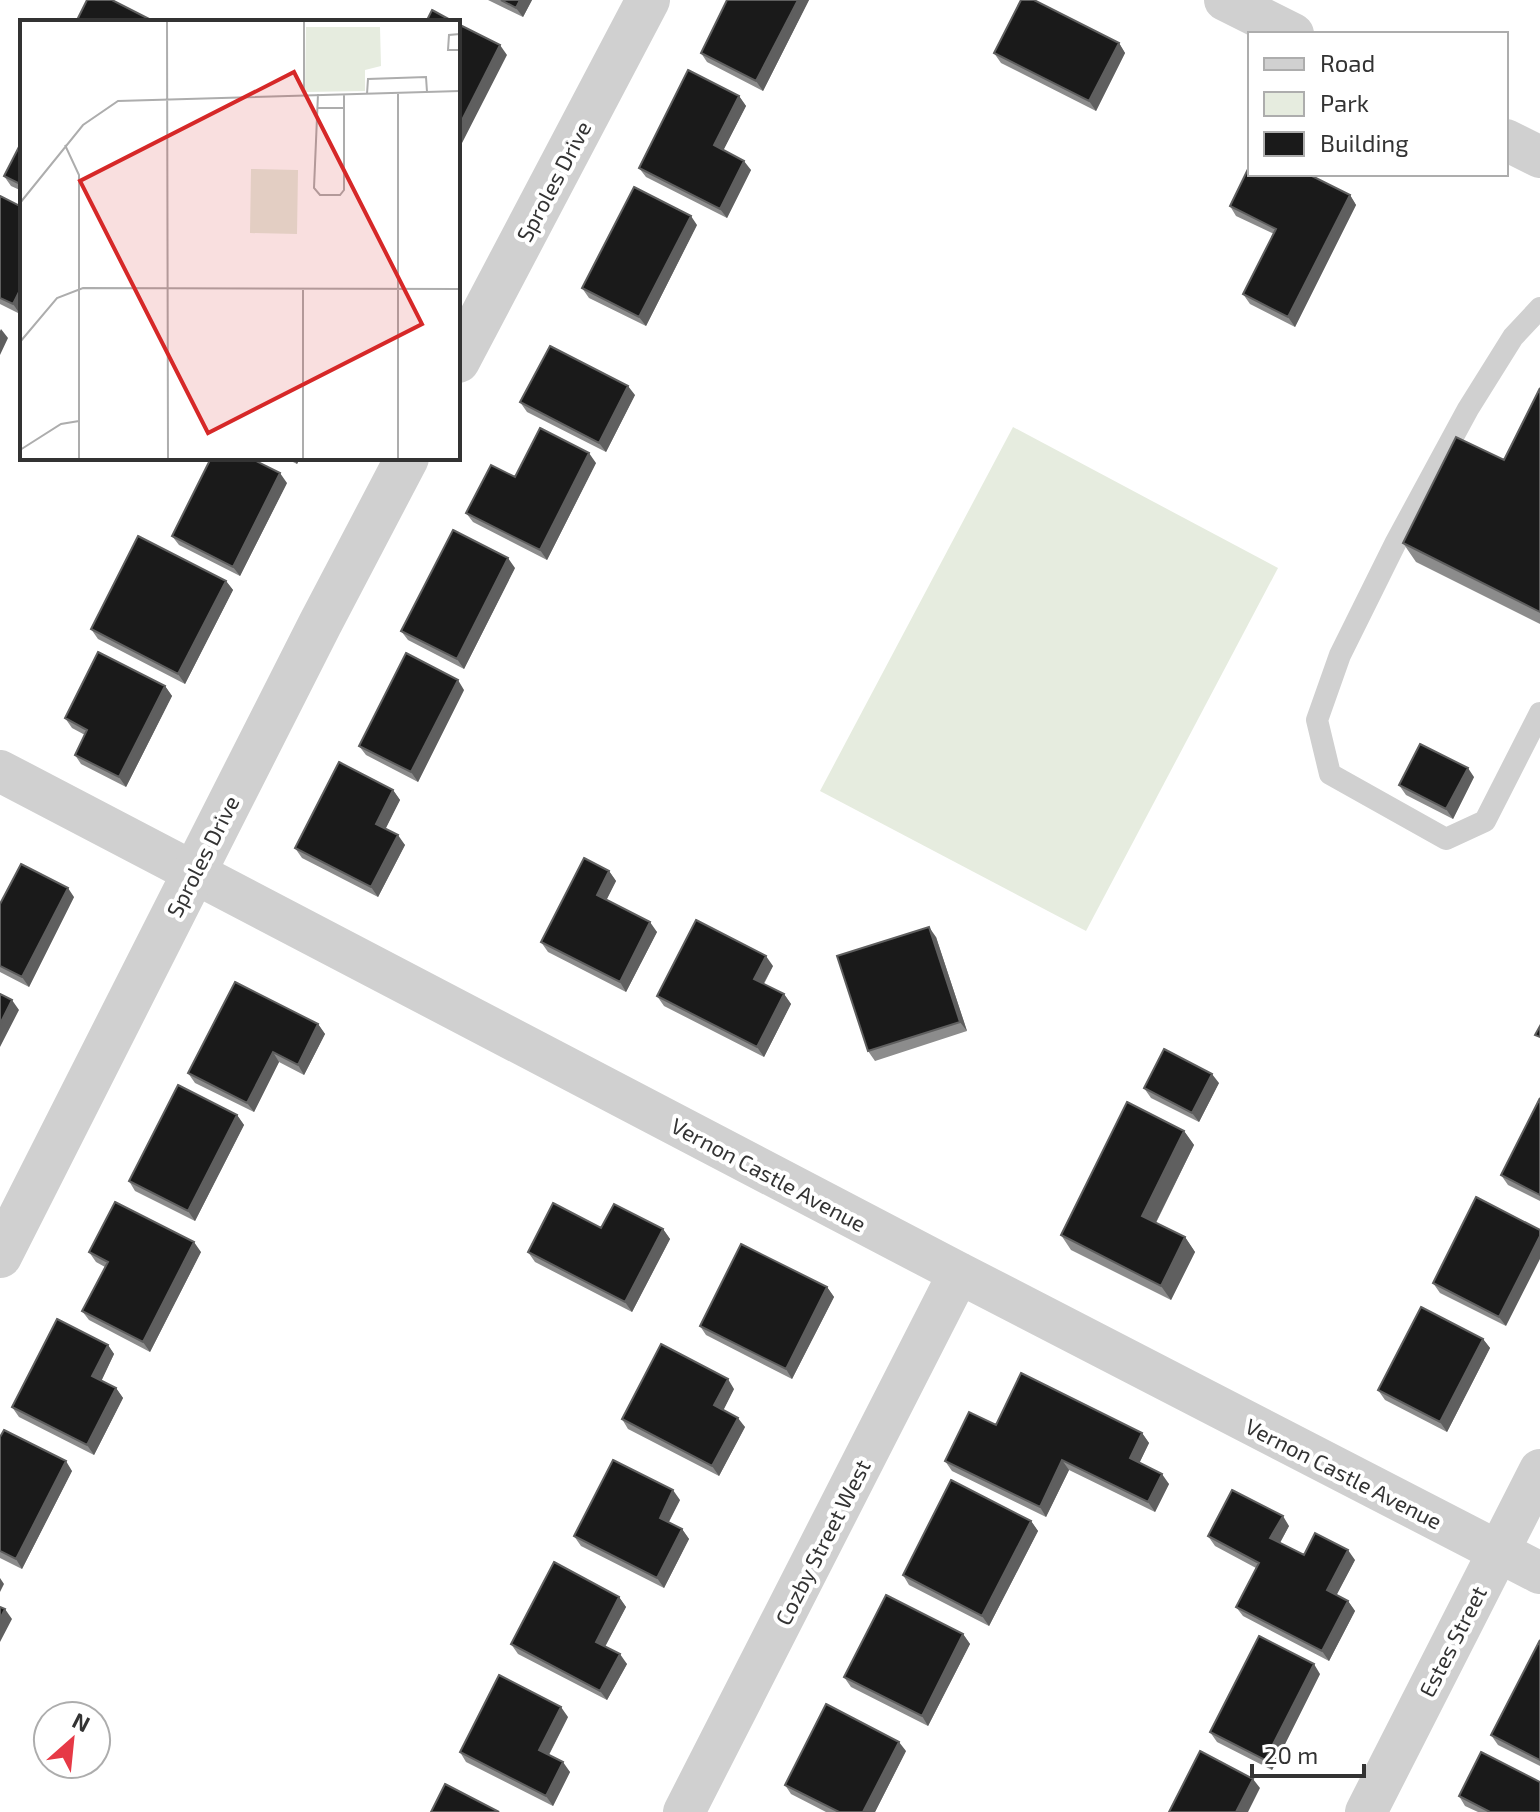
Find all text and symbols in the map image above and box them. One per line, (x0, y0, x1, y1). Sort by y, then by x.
inset map (20, 20, 460, 460)
legend (1248, 32, 1508, 176)
text: Road (1320, 48, 1375, 77)
text: Park (1320, 88, 1369, 117)
street label: Sproles Drive (510, 116, 596, 246)
text: Building (1320, 128, 1409, 157)
street label: Sproles Drive (160, 791, 244, 921)
street label: Vernon Castle Avenue (667, 1112, 871, 1236)
street label: Vernon Castle Avenue (1242, 1412, 1446, 1534)
street label: Cozby Street West (769, 1455, 875, 1629)
street label: Estes Street (1413, 1581, 1491, 1701)
north arrow (32, 1700, 112, 1780)
text: N (69, 1706, 95, 1736)
scale bar (1252, 1728, 1364, 1778)
text: 20 m (1264, 1740, 1318, 1769)

